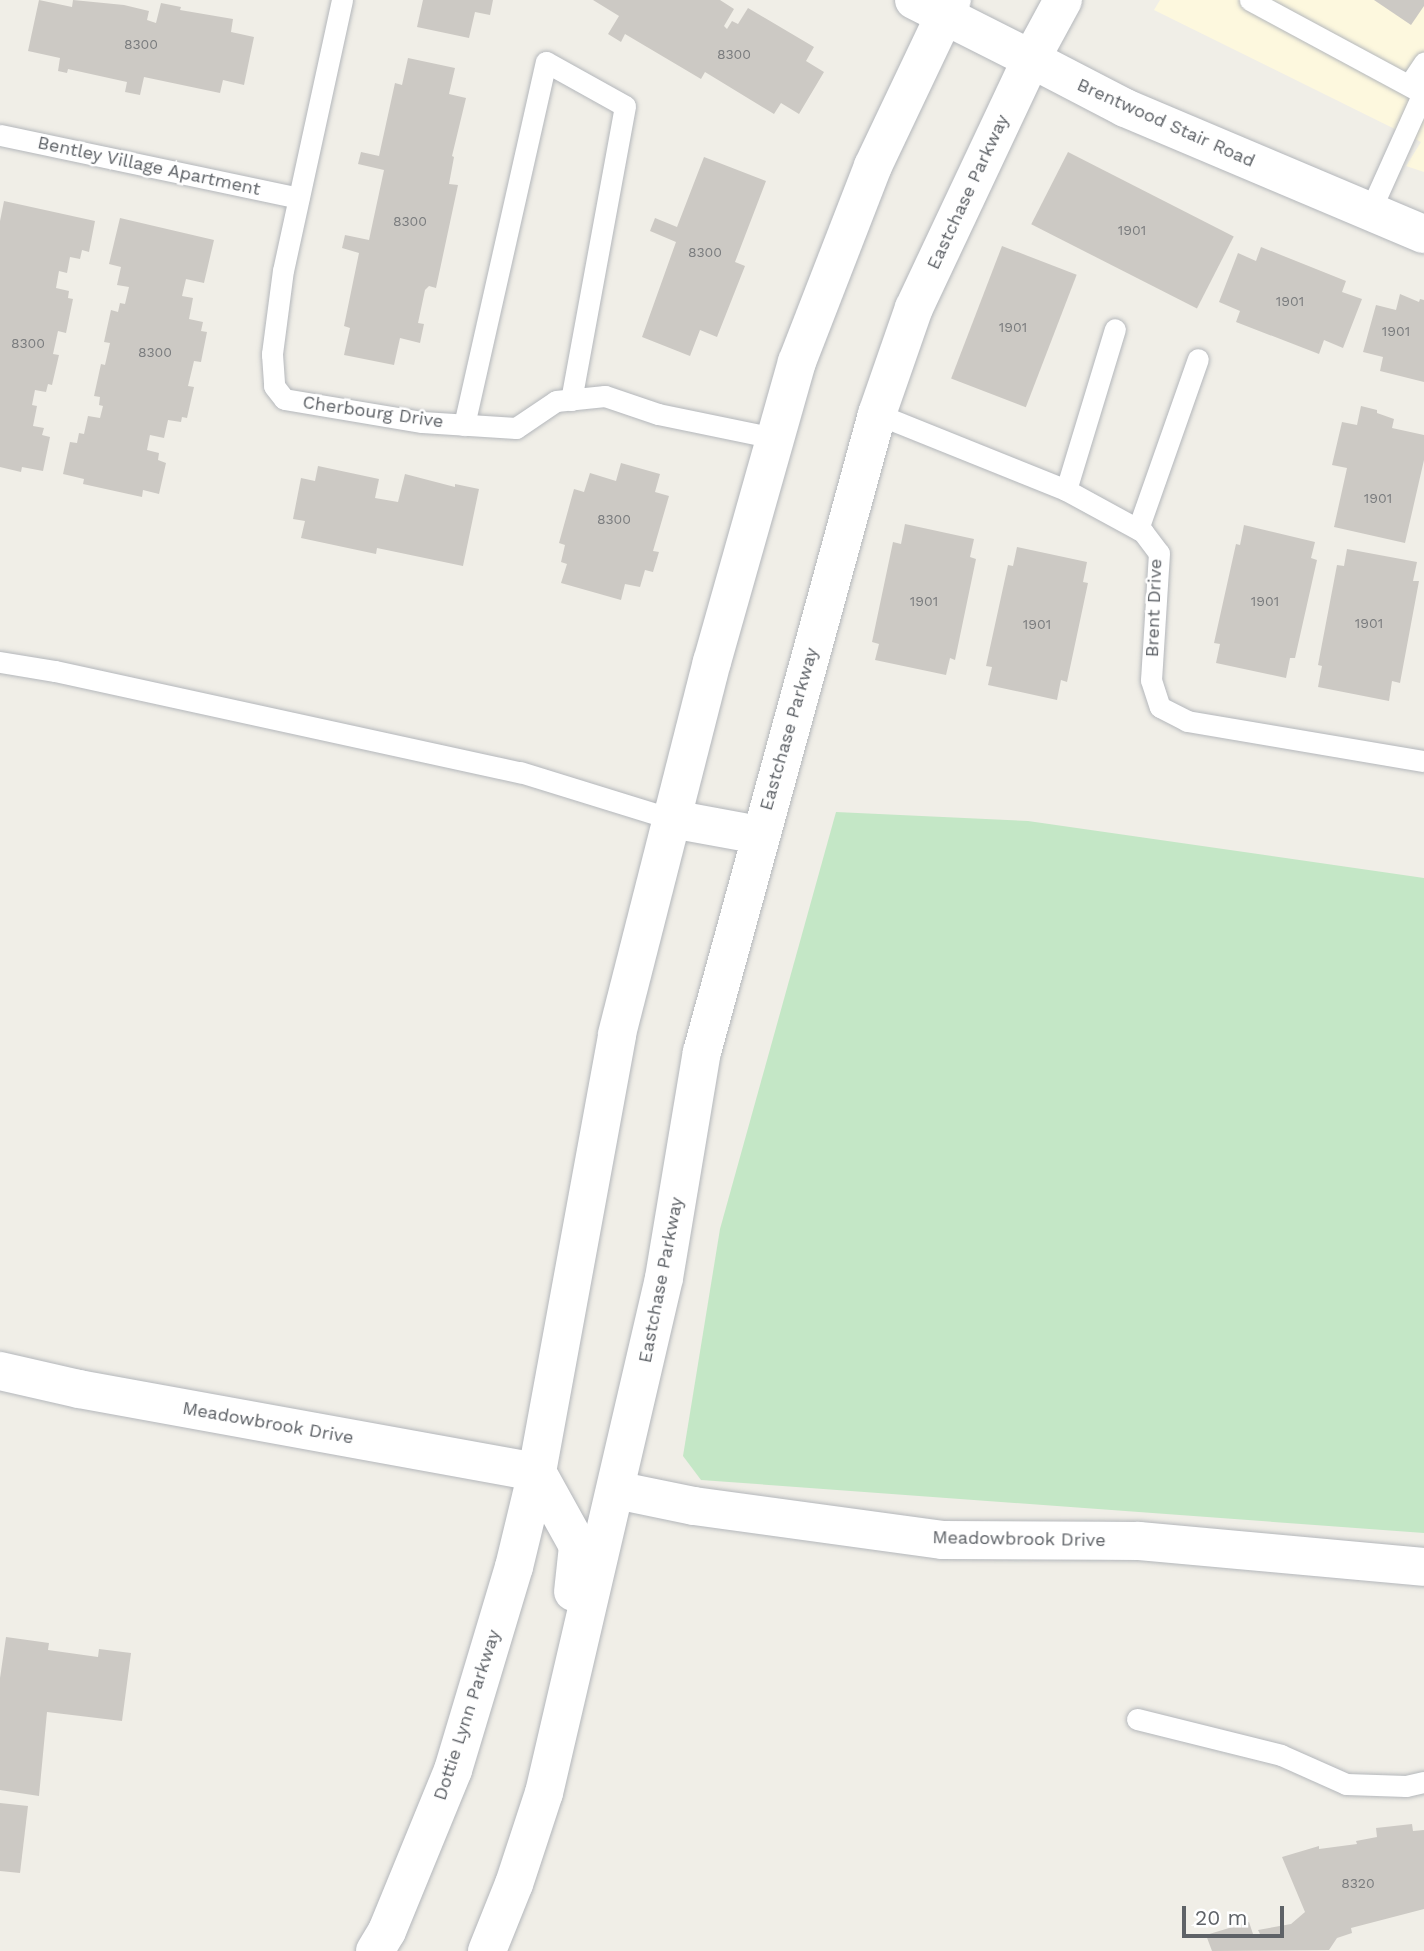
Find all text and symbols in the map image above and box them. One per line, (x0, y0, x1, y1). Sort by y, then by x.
house number: 8300 (124, 36, 158, 52)
house number: 8300 (717, 46, 751, 62)
street label: Brentwood Stair Road (1073, 74, 1259, 172)
street label: Eastchase Parkway (923, 111, 1013, 273)
street label: Bentley Village Apartment (35, 132, 263, 200)
house number: 8300 (393, 213, 427, 229)
house number: 1901 (1118, 222, 1146, 238)
house number: 8300 (688, 244, 722, 260)
house number: 1901 (1276, 293, 1304, 309)
house number: 1901 (999, 319, 1027, 335)
house number: 1901 (1382, 323, 1410, 339)
house number: 8300 (11, 335, 45, 351)
house number: 8300 (138, 344, 172, 360)
street label: Cherbourg Drive (301, 391, 445, 433)
house number: 1901 (1364, 490, 1392, 506)
house number: 8300 (597, 511, 631, 527)
street label: Brent Drive (1141, 558, 1167, 658)
house number: 1901 (910, 593, 938, 609)
house number: 1901 (1251, 593, 1279, 609)
house number: 1901 (1355, 615, 1383, 631)
house number: 1901 (1023, 616, 1051, 632)
street label: Eastchase Parkway (755, 645, 823, 813)
street label: Eastchase Parkway (634, 1195, 688, 1365)
street label: Meadowbrook Drive (181, 1397, 355, 1449)
street label: Meadowbrook Drive (932, 1527, 1106, 1551)
street label: Dottie Lynn Parkway (429, 1627, 505, 1803)
house number: 8320 (1341, 1875, 1375, 1891)
scale bar (1186, 1892, 1288, 1936)
text: 20 m (1195, 1905, 1247, 1930)

